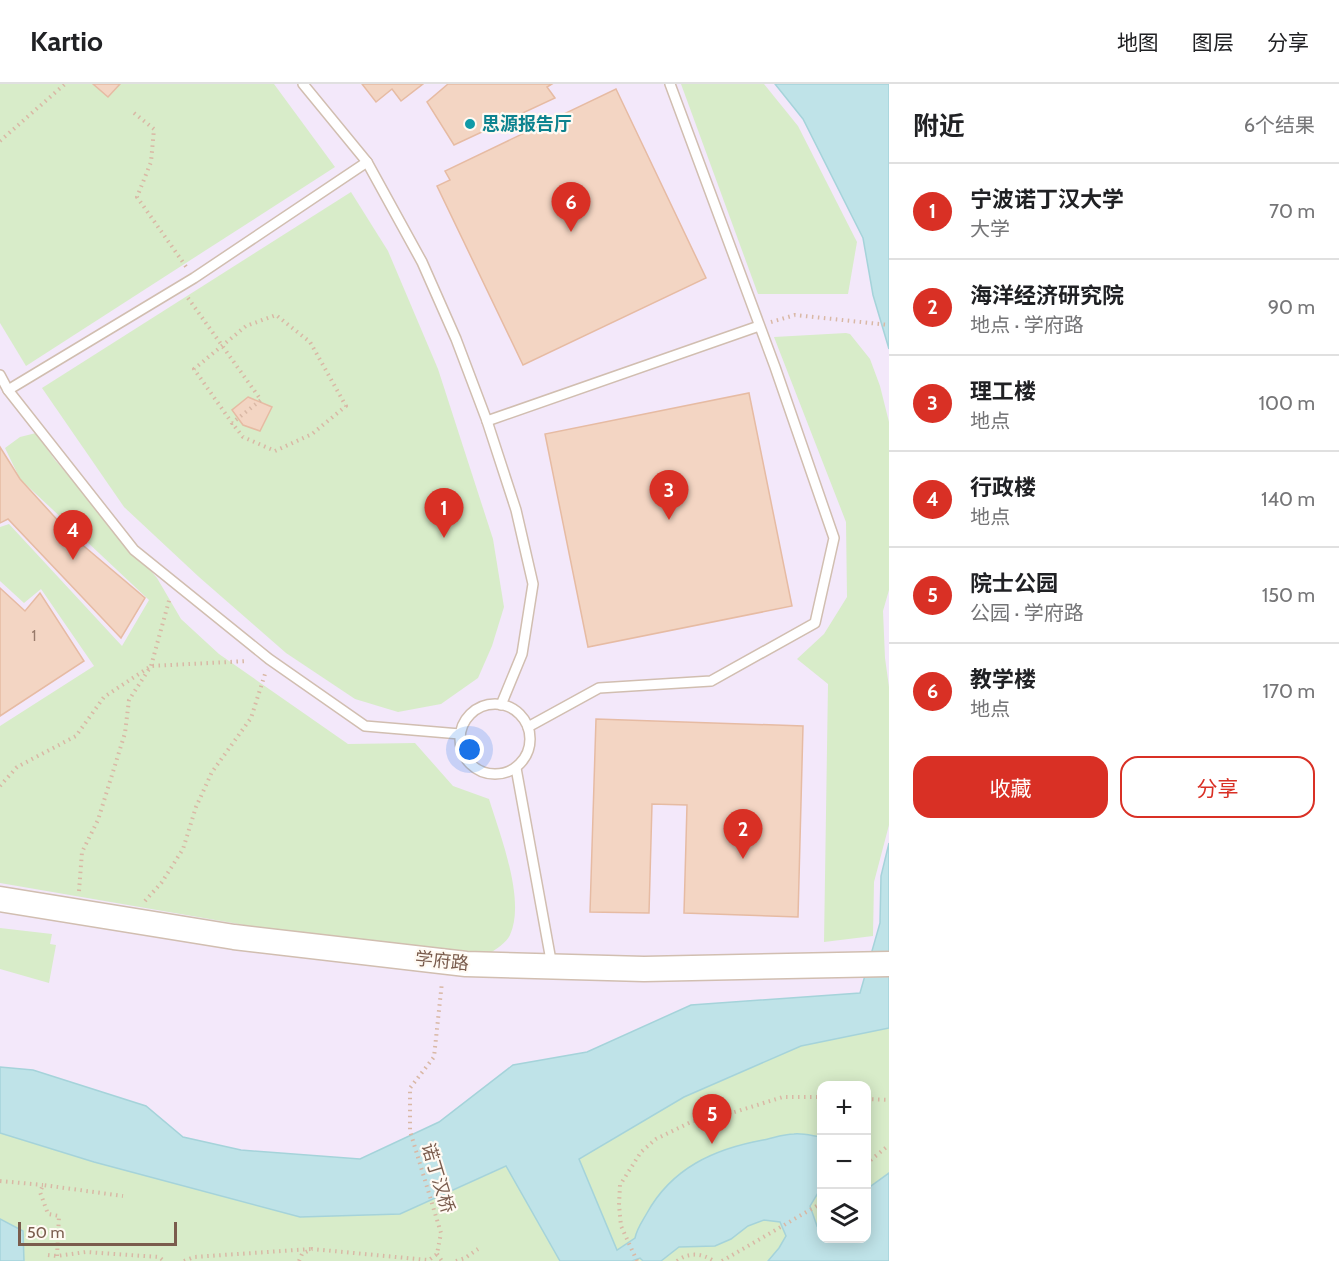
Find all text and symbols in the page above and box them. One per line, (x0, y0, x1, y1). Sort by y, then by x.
text: Kartio (30, 24, 103, 58)
text: 地图 (1117, 30, 1159, 55)
text: 图层 (1192, 30, 1234, 55)
text: 分享 (1267, 30, 1309, 55)
text: 附近 (913, 110, 965, 142)
place label: 思源报告厅 (482, 113, 572, 135)
text: 6个结果 (1244, 113, 1315, 137)
marker: 思源报告厅 (463, 117, 477, 131)
pin: 6 (552, 182, 590, 232)
text: 宁波诺丁汉大学 (970, 186, 1124, 213)
text: 1 (929, 199, 936, 223)
text: 70 m (1269, 199, 1315, 223)
text: 大学 (970, 217, 1010, 241)
text: 海洋经济研究院 (970, 282, 1124, 309)
text: 2 (927, 295, 938, 319)
text: 90 m (1268, 295, 1315, 319)
text: 地点 · 学府路 (970, 313, 1084, 337)
text: 理工楼 (970, 378, 1036, 405)
text: 3 (927, 391, 938, 415)
text: 100 m (1259, 391, 1315, 415)
text: 地点 (970, 409, 1010, 433)
pin: 3 (650, 470, 688, 520)
text: 行政楼 (970, 474, 1036, 501)
text: 4 (926, 487, 939, 511)
text: 140 m (1261, 487, 1315, 511)
pin: 1 (424, 488, 464, 538)
text: 地点 (970, 505, 1010, 529)
pin: 4 (54, 510, 92, 560)
text: 院士公园 (970, 570, 1058, 597)
text: 5 (927, 583, 938, 607)
text: 150 m (1262, 583, 1315, 607)
text: 公园 · 学府路 (970, 601, 1084, 625)
house number: 1 (32, 627, 36, 645)
text: 教学楼 (970, 666, 1036, 693)
text: 6 (927, 679, 938, 703)
text: 170 m (1263, 679, 1315, 703)
text: 地点 (970, 697, 1010, 721)
your location (455, 735, 484, 764)
button: 收藏 (913, 756, 1108, 818)
button: 分享 (1120, 756, 1315, 818)
pin: 2 (724, 810, 762, 859)
street label: 学府路 (414, 947, 470, 975)
map controls (817, 1081, 871, 1243)
button: + (817, 1081, 871, 1135)
pin: 5 (692, 1094, 732, 1144)
button: − (817, 1135, 871, 1189)
street label: 诺丁汉桥 (417, 1140, 459, 1216)
button: layers (817, 1189, 871, 1243)
scale bar (18, 1219, 177, 1246)
text: 50 m (27, 1223, 64, 1242)

